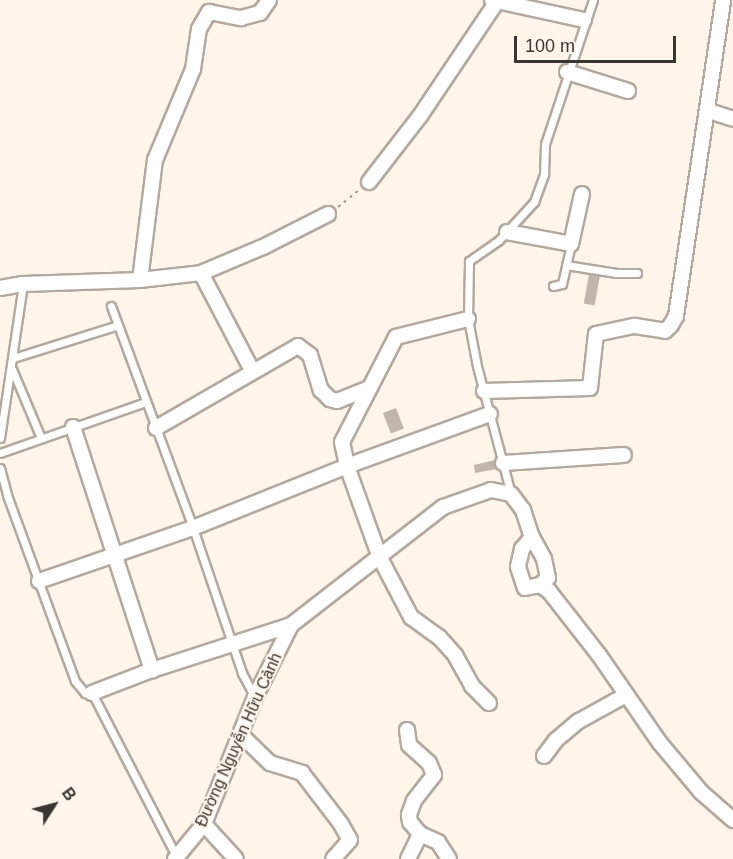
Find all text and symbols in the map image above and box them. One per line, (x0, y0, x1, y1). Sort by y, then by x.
scale bar (517, 24, 679, 62)
text: 100 m (525, 36, 575, 56)
street label: Đường Nguyễn Hữu Cảnh (192, 650, 286, 830)
north arrow (24, 775, 84, 835)
text: B (59, 784, 79, 804)

